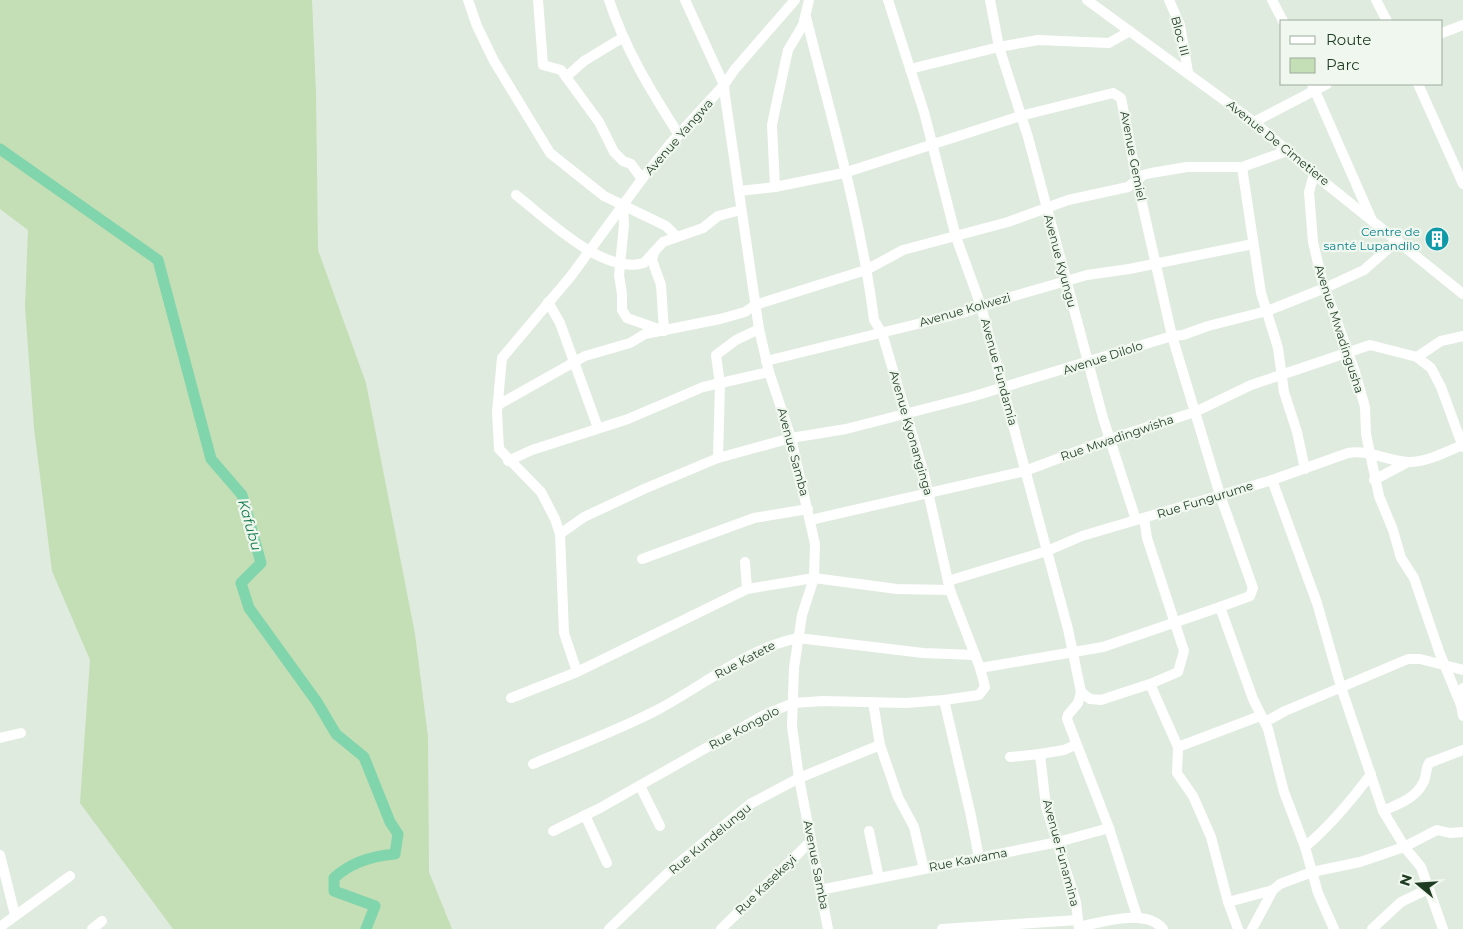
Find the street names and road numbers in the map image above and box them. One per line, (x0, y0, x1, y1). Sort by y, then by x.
street label: Bloc III (1168, 14, 1193, 57)
street label: Avenue Yangwa (641, 95, 716, 178)
street label: Avenue De Cimetiere (1224, 97, 1333, 189)
street label: Avenue Gemiel (1117, 110, 1150, 202)
street label: Avenue Kyungu (1041, 213, 1080, 309)
street label: Avenue Mwadingusha (1312, 263, 1367, 395)
street label: Avenue Kolwezi (917, 289, 1012, 330)
street label: Avenue Fundamia (978, 317, 1021, 427)
street label: Avenue Dilolo (1061, 338, 1145, 377)
street label: Avenue Kyonanginga (886, 369, 936, 497)
street label: Avenue Samba (774, 406, 812, 498)
street label: Rue Mwadingwisha (1058, 411, 1175, 464)
street label: Rue Fungurume (1155, 478, 1255, 521)
street label: Rue Katete (712, 637, 778, 682)
street label: Rue Kongolo (706, 703, 782, 752)
street label: Avenue Funamina (1040, 798, 1083, 908)
street label: Rue Kundelungu (666, 800, 754, 877)
street label: Avenue Samba (800, 819, 833, 911)
street label: Rue Kawama (927, 845, 1008, 874)
street label: Rue Kasekeyi (732, 852, 799, 918)

